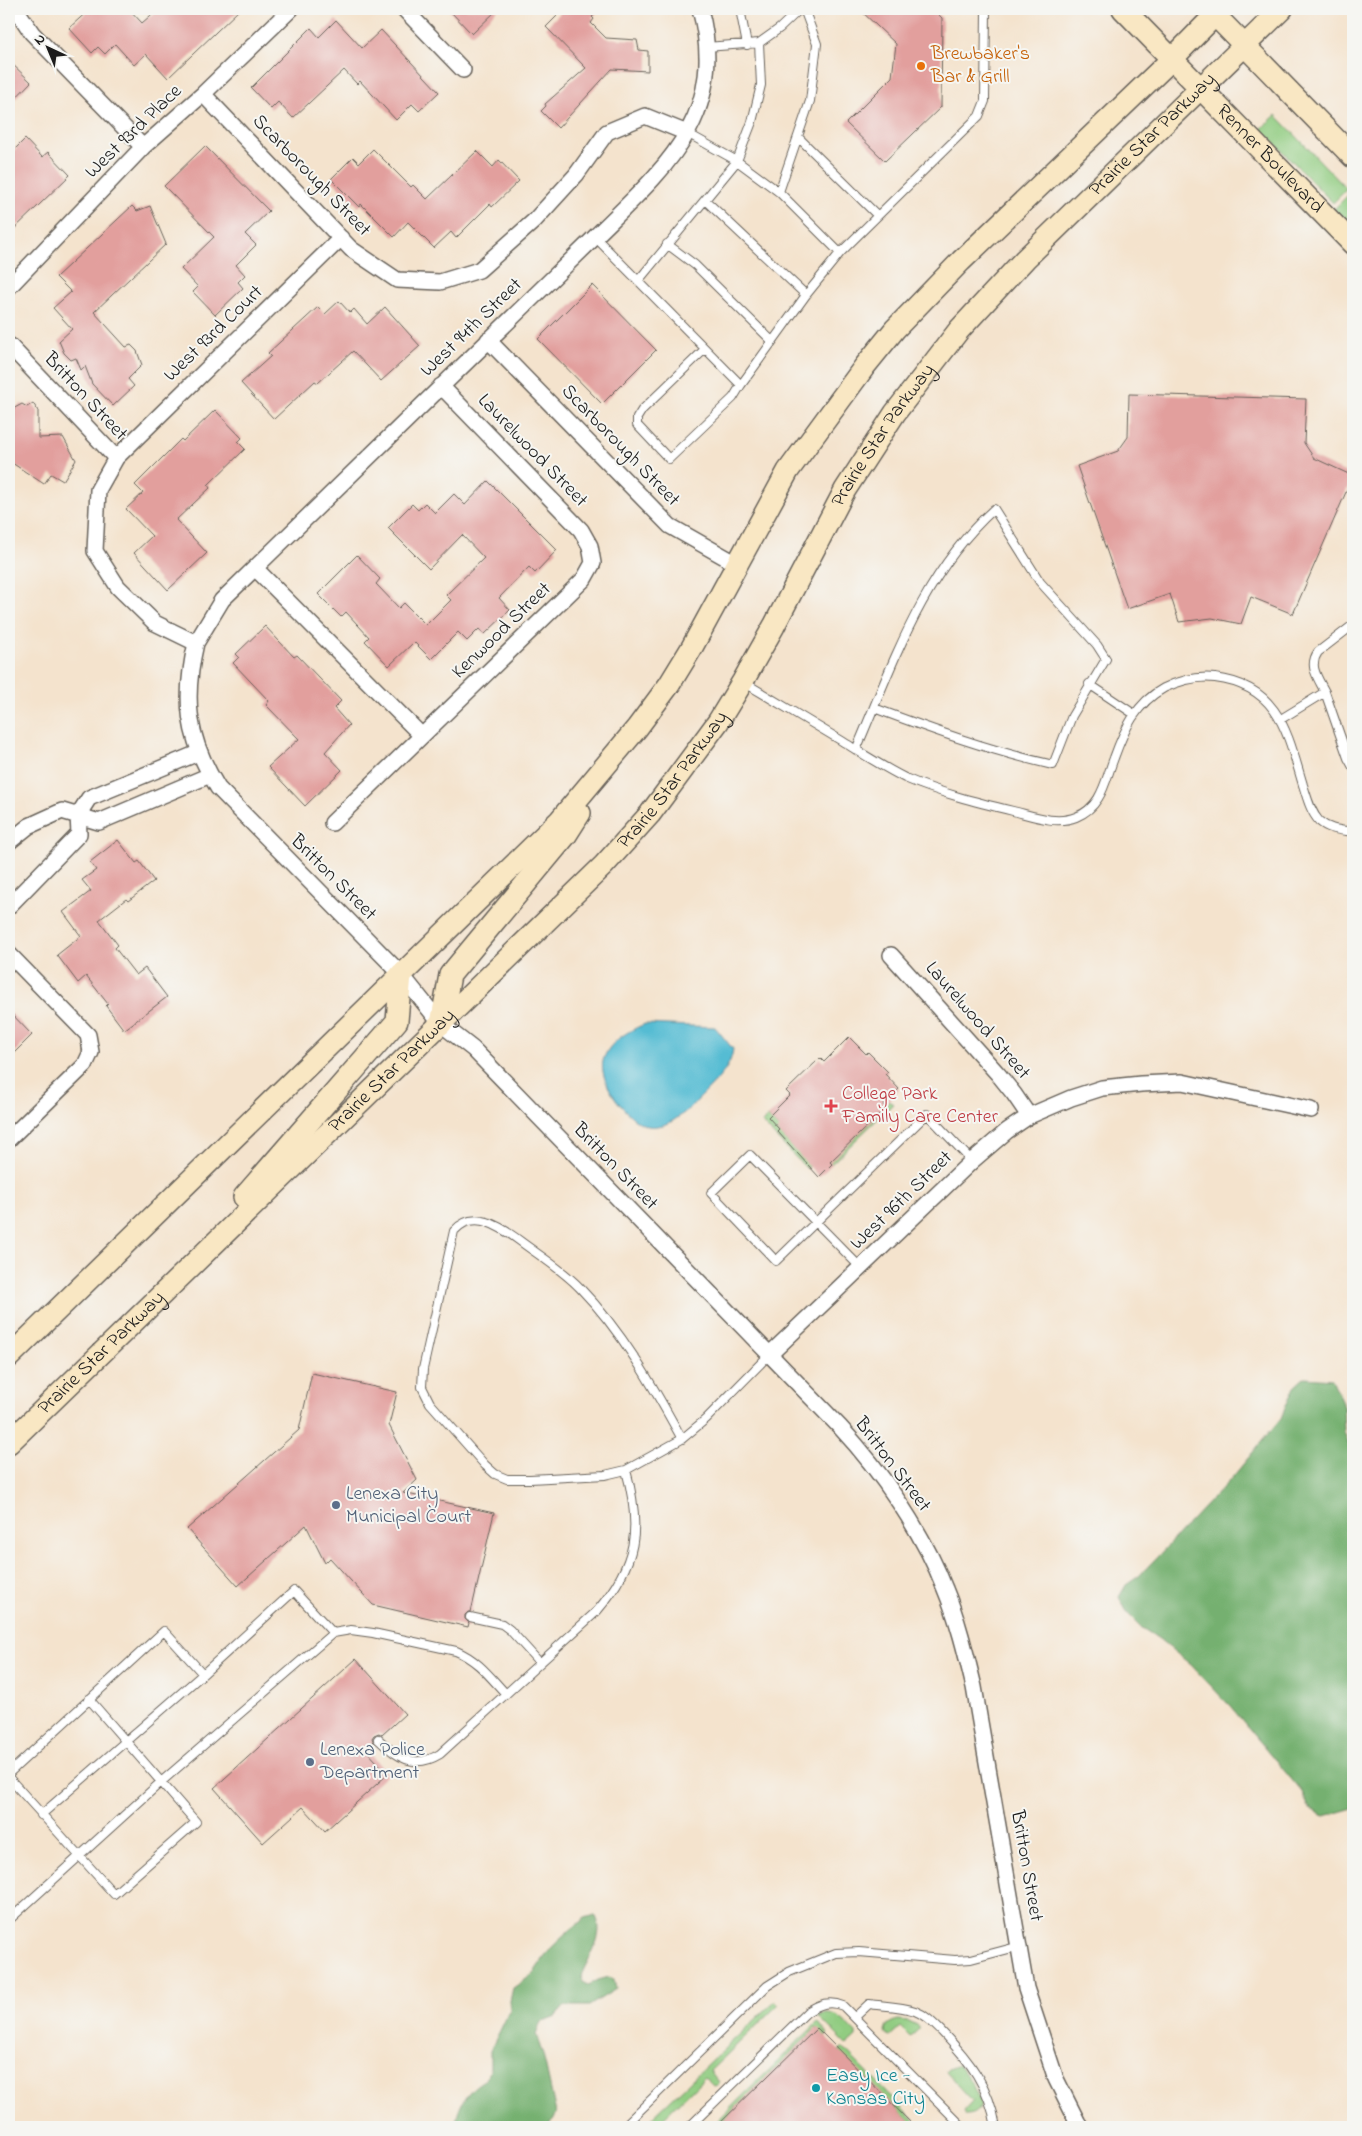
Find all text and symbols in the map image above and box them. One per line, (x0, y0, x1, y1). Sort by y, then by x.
north arrow (22, 22, 72, 72)
text: N (29, 29, 51, 51)
place label: Brewbaker's Bar & Grill (930, 40, 1030, 92)
marker: Brewbaker's Bar & Grill (915, 60, 927, 72)
street label: Prairie Star Parkway (1083, 66, 1223, 204)
street label: West 93rd Place (79, 78, 189, 186)
street label: Renner Boulevard (1209, 98, 1330, 221)
street label: Scarborough Street (244, 108, 377, 245)
street label: West 94th Street (414, 271, 530, 384)
street label: West 93rd Court (158, 279, 271, 389)
street label: Britton Street (35, 345, 134, 448)
street label: Prairie Star Parkway (824, 358, 942, 512)
street label: Scarborough Street (553, 378, 686, 515)
street label: Laurelwood Street (470, 388, 594, 515)
street label: Kenwood Street (446, 576, 559, 686)
street label: Prairie Star Parkway (610, 706, 736, 856)
street label: Britton Street (282, 827, 383, 928)
street label: Laurelwood Street (917, 955, 1037, 1087)
street label: Prairie Star Parkway (322, 1002, 462, 1140)
place label: College Park Family Care Center (841, 1080, 999, 1132)
marker: College Park Family Care Center (824, 1099, 838, 1113)
street label: Britton Street (565, 1116, 665, 1218)
street label: West 96th Street (844, 1144, 960, 1258)
street label: Prairie Star Parkway (31, 1284, 172, 1422)
street label: Britton Street (846, 1411, 938, 1519)
place label: Lenexa City Municipal Court (346, 1480, 471, 1532)
marker: Lenexa City Municipal Court (330, 1499, 342, 1511)
place label: Lenexa Police Department (319, 1736, 425, 1788)
marker: Lenexa Police Department (304, 1756, 316, 1768)
street label: Britton Street (1002, 1807, 1050, 1924)
place label: Easy Ice - Kansas City (826, 2062, 925, 2114)
marker: Easy Ice - Kansas City (810, 2082, 822, 2094)

